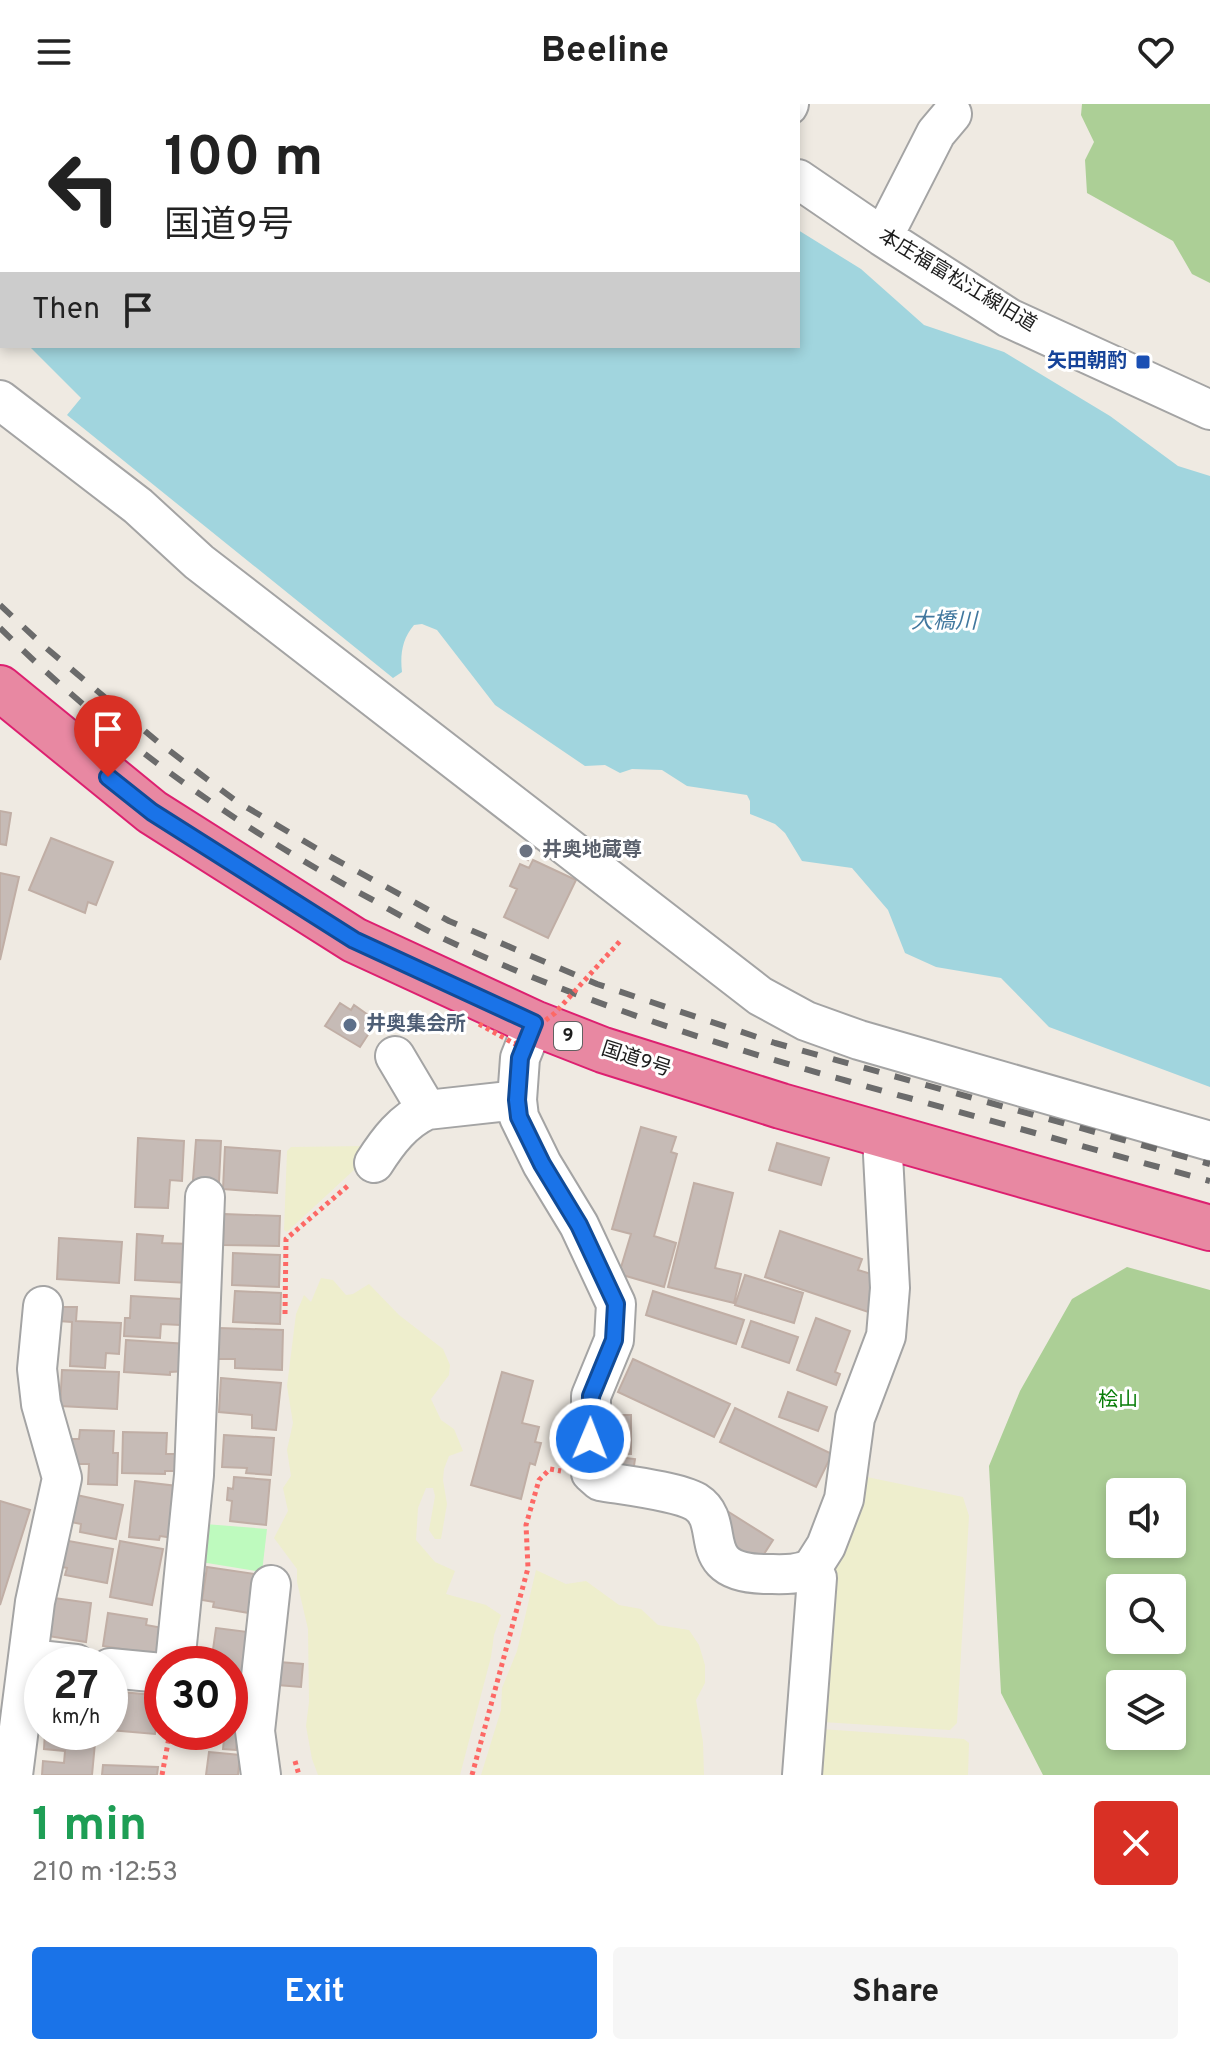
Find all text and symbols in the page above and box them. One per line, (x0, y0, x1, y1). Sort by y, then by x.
text: Beeline (541, 29, 669, 75)
icon: menu (32, 30, 76, 74)
icon: heart (1134, 30, 1178, 74)
text: 100 m (164, 125, 323, 195)
icon: left (32, 136, 136, 240)
text: 国道9号 (164, 204, 294, 250)
street label: 本庄福富松江線旧道 (873, 224, 1041, 338)
icon: arrive (116, 288, 160, 332)
text: Then (32, 292, 100, 329)
place label: 矢田朝酌 (1047, 349, 1127, 375)
marker: 矢田朝酌 (1134, 353, 1152, 371)
water label: 大橋川 (911, 609, 979, 636)
pin (74, 695, 142, 777)
icon: arrive (86, 707, 130, 751)
place label: 井奥地蔵尊 (542, 838, 642, 864)
marker: 井奥地蔵尊 (517, 842, 535, 860)
place label: 井奥集会所 (366, 1012, 466, 1038)
marker: 井奥集会所 (341, 1016, 359, 1034)
road number: 9 (554, 1022, 582, 1050)
street label: 国道9号 (598, 1037, 674, 1083)
park label: 桧山 (1098, 1388, 1138, 1414)
position arrow (548, 1397, 632, 1481)
map controls (1106, 1478, 1186, 1750)
button: sound (1106, 1478, 1186, 1558)
button: search (1106, 1574, 1186, 1654)
speed limit sign: 30 (144, 1646, 248, 1750)
text: 27 (53, 1663, 99, 1713)
button: layers (1106, 1670, 1186, 1750)
text: km/h (52, 1705, 100, 1731)
text: 1 min (32, 1797, 147, 1857)
button: close (1094, 1801, 1178, 1885)
text: 210 m · 12:53 (32, 1857, 178, 1890)
button: Exit (32, 1947, 597, 2039)
button: Share (613, 1947, 1178, 2039)

